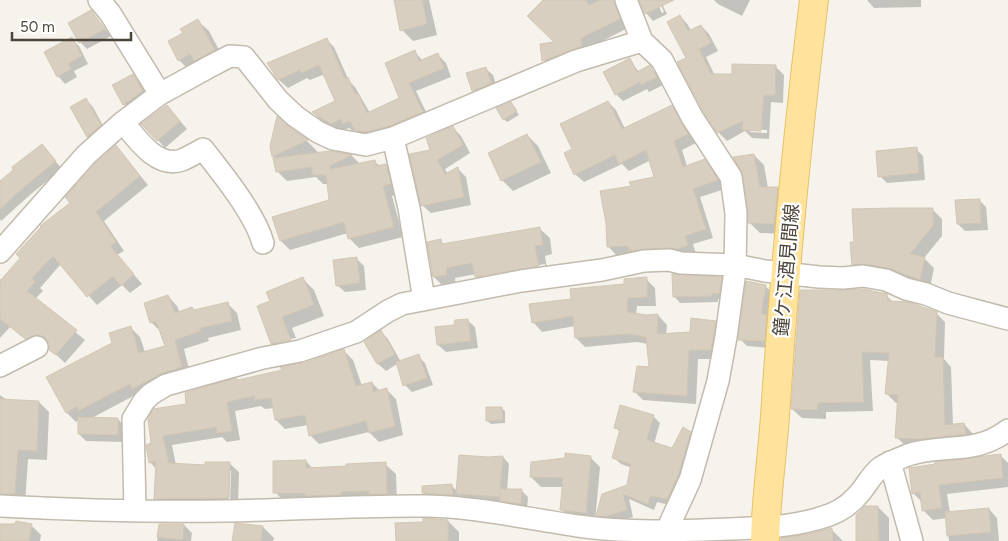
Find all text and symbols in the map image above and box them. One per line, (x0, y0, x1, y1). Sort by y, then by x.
scale bar (12, 10, 131, 42)
text: 50 m (20, 18, 55, 36)
street label: 鐘ケ江酒見間線 (769, 203, 804, 337)

